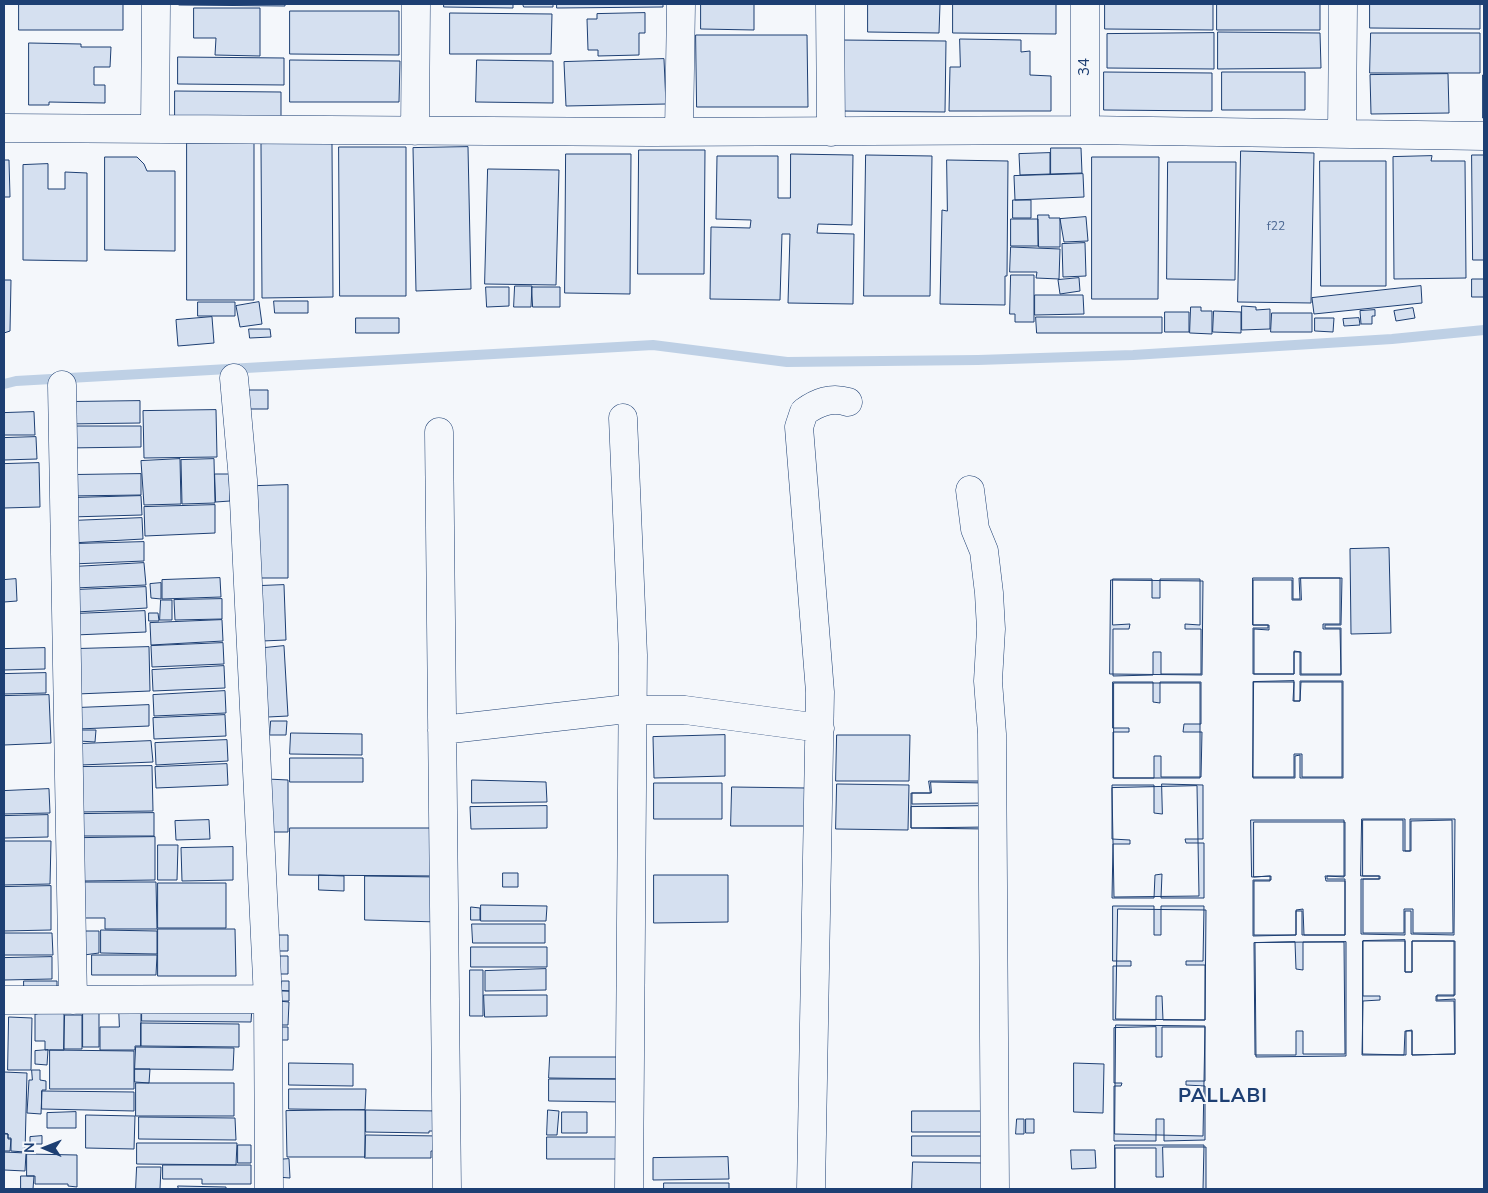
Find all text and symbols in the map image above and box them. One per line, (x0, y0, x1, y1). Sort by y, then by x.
street label: 34 (1076, 58, 1094, 76)
house number: f22 (1267, 220, 1285, 234)
district label: PALLABI (1177, 1085, 1269, 1109)
north arrow (20, 1123, 70, 1173)
text: N (20, 1142, 39, 1153)

